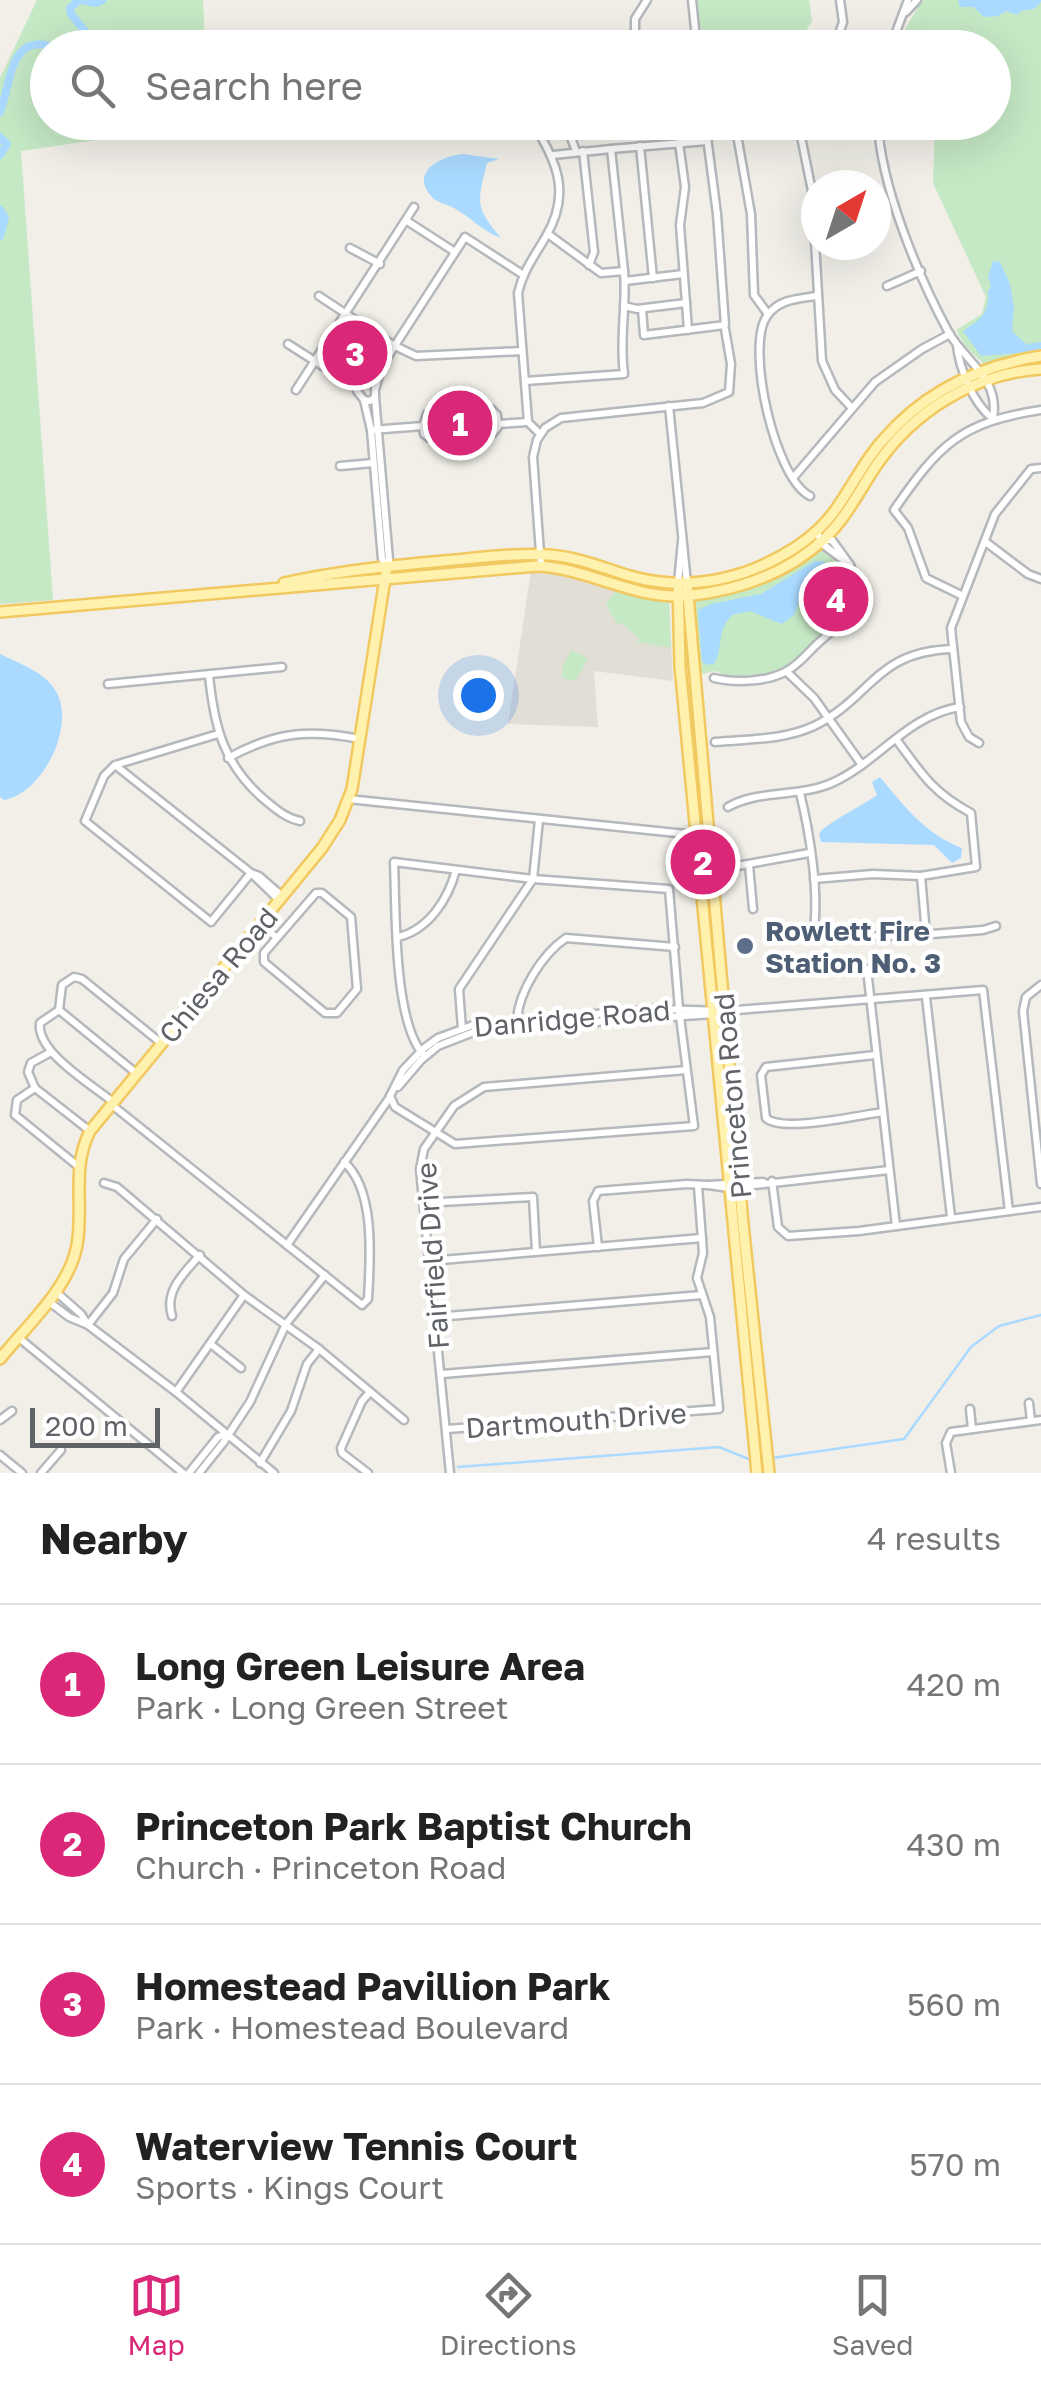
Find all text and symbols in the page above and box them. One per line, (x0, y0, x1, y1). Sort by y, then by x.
search box (30, 30, 1011, 140)
icon: search (65, 58, 120, 113)
text: Search here (145, 63, 363, 108)
north arrow (801, 170, 891, 260)
pin: 3 (322, 316, 388, 390)
pin: 1 (428, 386, 492, 460)
pin: 4 (804, 562, 868, 636)
your location (453, 670, 504, 721)
pin: 2 (670, 824, 736, 900)
street label: Chiesa Road (152, 901, 284, 1049)
place label: Rowlett Fire Station No. 3 (765, 914, 941, 979)
marker: Rowlett Fire Station No. 3 (734, 935, 756, 957)
street label: Princeton Road (707, 992, 757, 1200)
street label: Danridge Road (472, 993, 672, 1043)
street label: Fairfield Drive (409, 1161, 455, 1351)
street label: Dartmouth Drive (464, 1396, 688, 1444)
scale bar (30, 1403, 160, 1448)
text: 200 m (45, 1409, 128, 1442)
text: Nearby (40, 1513, 188, 1563)
text: 4 results (867, 1519, 1001, 1557)
text: Long Green Leisure Area (135, 1643, 585, 1688)
text: 1 (64, 1665, 81, 1703)
text: 420 m (907, 1665, 1001, 1703)
text: Park · Long Green Street (135, 1688, 509, 1726)
text: Princeton Park Baptist Church (135, 1803, 692, 1848)
text: 2 (63, 1825, 82, 1863)
text: 430 m (907, 1825, 1001, 1863)
text: Church · Princeton Road (135, 1848, 506, 1886)
text: Homestead Pavillion Park (135, 1963, 610, 2008)
text: 3 (63, 1985, 82, 2023)
text: 560 m (907, 1985, 1001, 2023)
text: Park · Homestead Boulevard (135, 2008, 569, 2046)
text: Waterview Tennis Court (135, 2123, 577, 2168)
text: 4 (62, 2145, 83, 2183)
text: 570 m (909, 2145, 1001, 2183)
text: Sports · Kings Court (135, 2168, 444, 2206)
tab: Map (128, 2268, 185, 2361)
tab: Directions (440, 2268, 577, 2361)
tab: Saved (832, 2268, 913, 2361)

